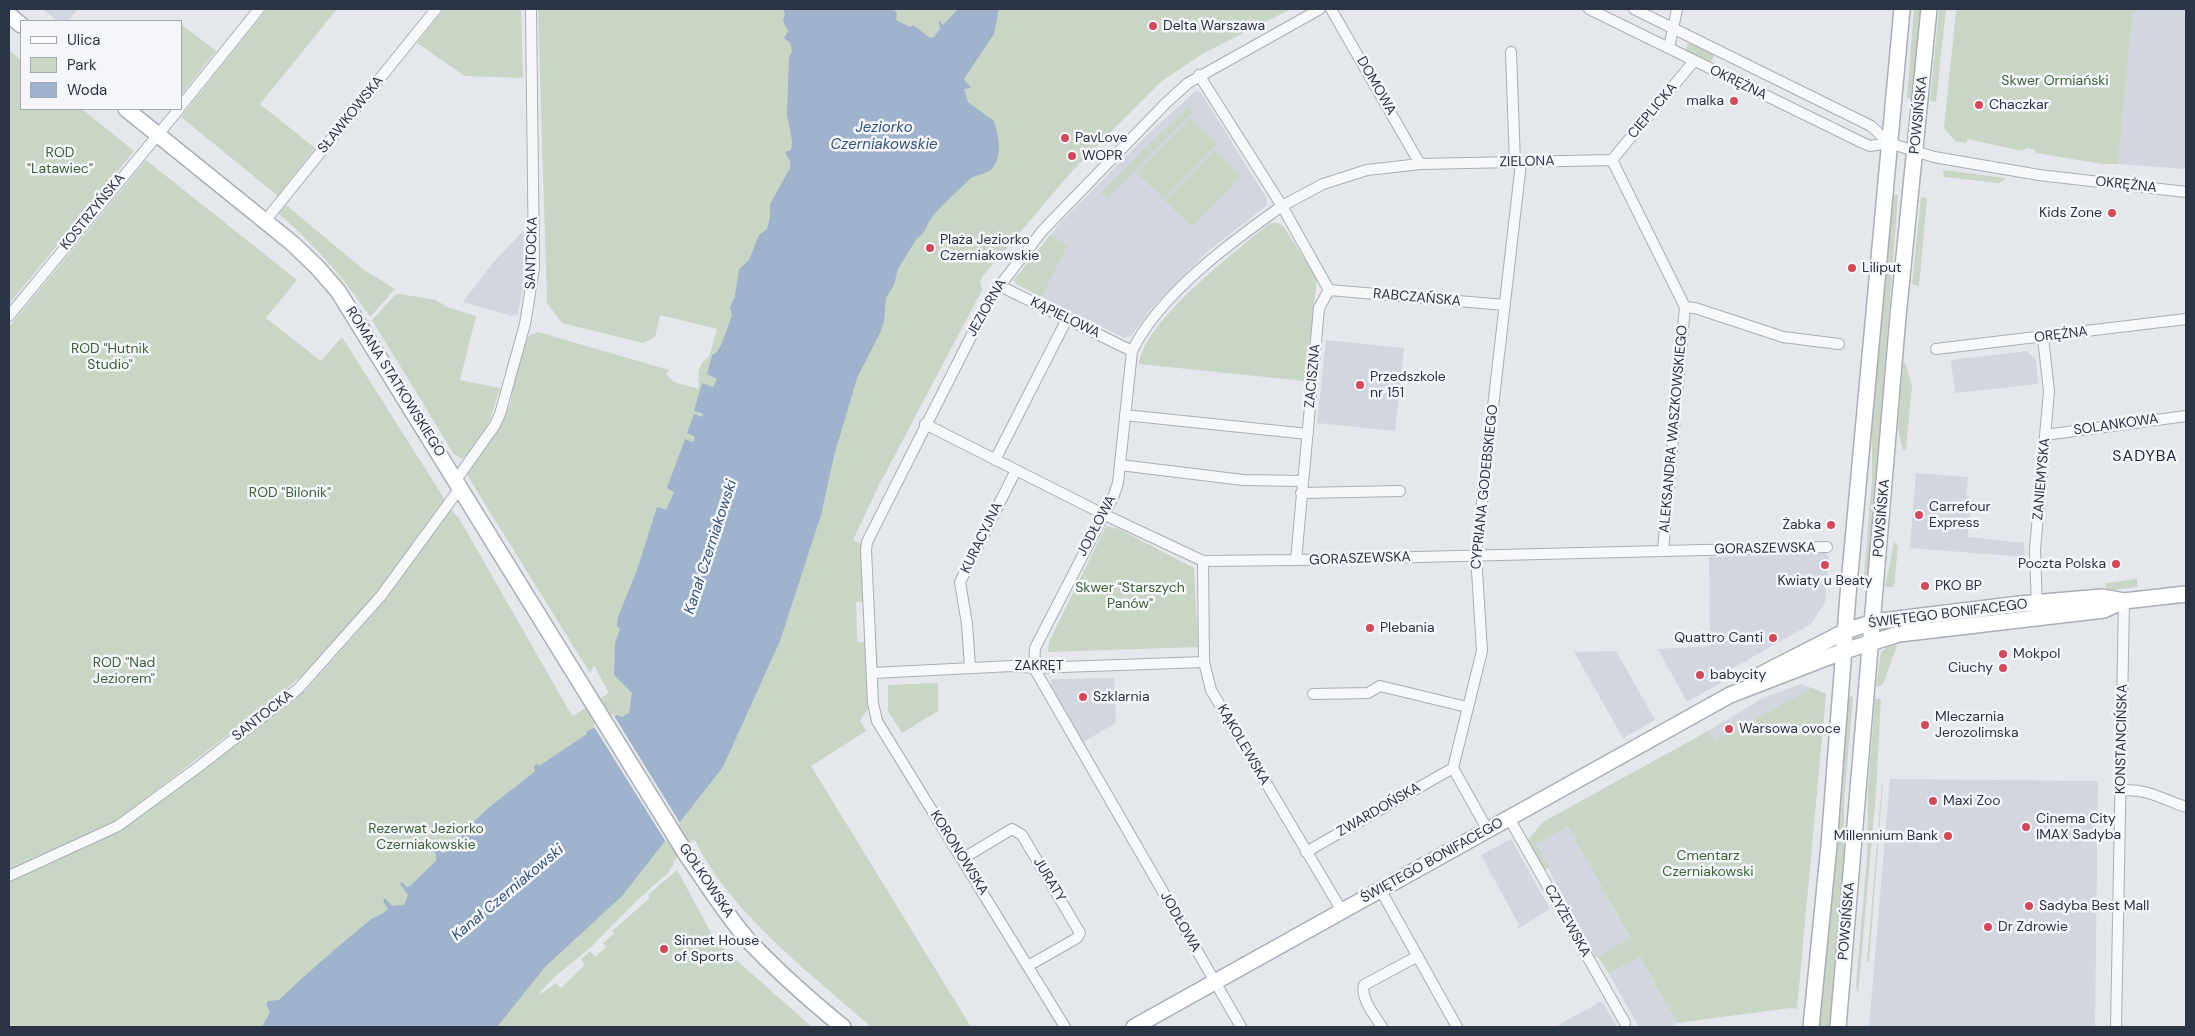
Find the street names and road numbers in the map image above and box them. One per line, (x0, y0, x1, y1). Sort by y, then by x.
street label: DOMOWA (1353, 54, 1399, 118)
street label: OKRĘŻNA (1707, 62, 1769, 104)
street label: SŁAWKOWSKA (315, 73, 387, 157)
street label: POWSIŃSKA (1907, 75, 1931, 155)
street label: CIEPLICKA (1625, 80, 1681, 142)
street label: ZIELONA (1499, 153, 1555, 171)
street label: KOSTRZYŃSKA (57, 170, 129, 254)
street label: OKRĘŻNA (2094, 173, 2158, 197)
street label: SANTOCKA (522, 216, 542, 290)
street label: JEZIORNA (964, 276, 1010, 340)
street label: RABCZAŃSKA (1372, 286, 1462, 310)
street label: KĄPIELOWA (1027, 294, 1103, 342)
street label: ROMANA STATKOWSKIEGO (342, 304, 448, 460)
street label: ORĘŻNA (2033, 323, 2089, 347)
street label: ALEKSANDRA WASZKOWSKIEGO (1657, 324, 1691, 534)
street label: ZACISZNA (1302, 343, 1324, 409)
street label: CYPRIANA GODEBSKIEGO (1468, 404, 1502, 570)
street label: SOLANKOWA (2073, 411, 2159, 439)
street label: ZANIEMYSKA (2030, 437, 2054, 521)
street label: POWSIŃSKA (1870, 478, 1894, 558)
street label: JODŁOWA (1074, 493, 1120, 559)
street label: KURACYJNA (958, 500, 1006, 576)
street label: GORASZEWSKA (1714, 540, 1816, 558)
street label: GORASZEWSKA (1309, 549, 1411, 569)
street label: ŚWIĘTEGO BONIFACEGO (1867, 596, 2029, 632)
street label: ZAKRĘT (1014, 658, 1064, 674)
street label: KONSTANCIŃSKA (2113, 684, 2131, 794)
street label: SANTOCKA (229, 687, 297, 745)
street label: KĄKOLEWSKA (1213, 702, 1273, 788)
street label: ZWARDOŃSKA (1334, 779, 1424, 841)
street label: KORONOWSKA (926, 808, 992, 898)
street label: ŚWIĘTEGO BONIFACEGO (1358, 815, 1506, 907)
street label: GOŁKOWSKA (675, 841, 737, 921)
street label: JURATY (1029, 855, 1069, 905)
street label: POWSIŃSKA (1835, 881, 1859, 961)
street label: CZYŻEWSKA (1540, 882, 1594, 960)
street label: JODŁOWA (1156, 889, 1204, 955)

